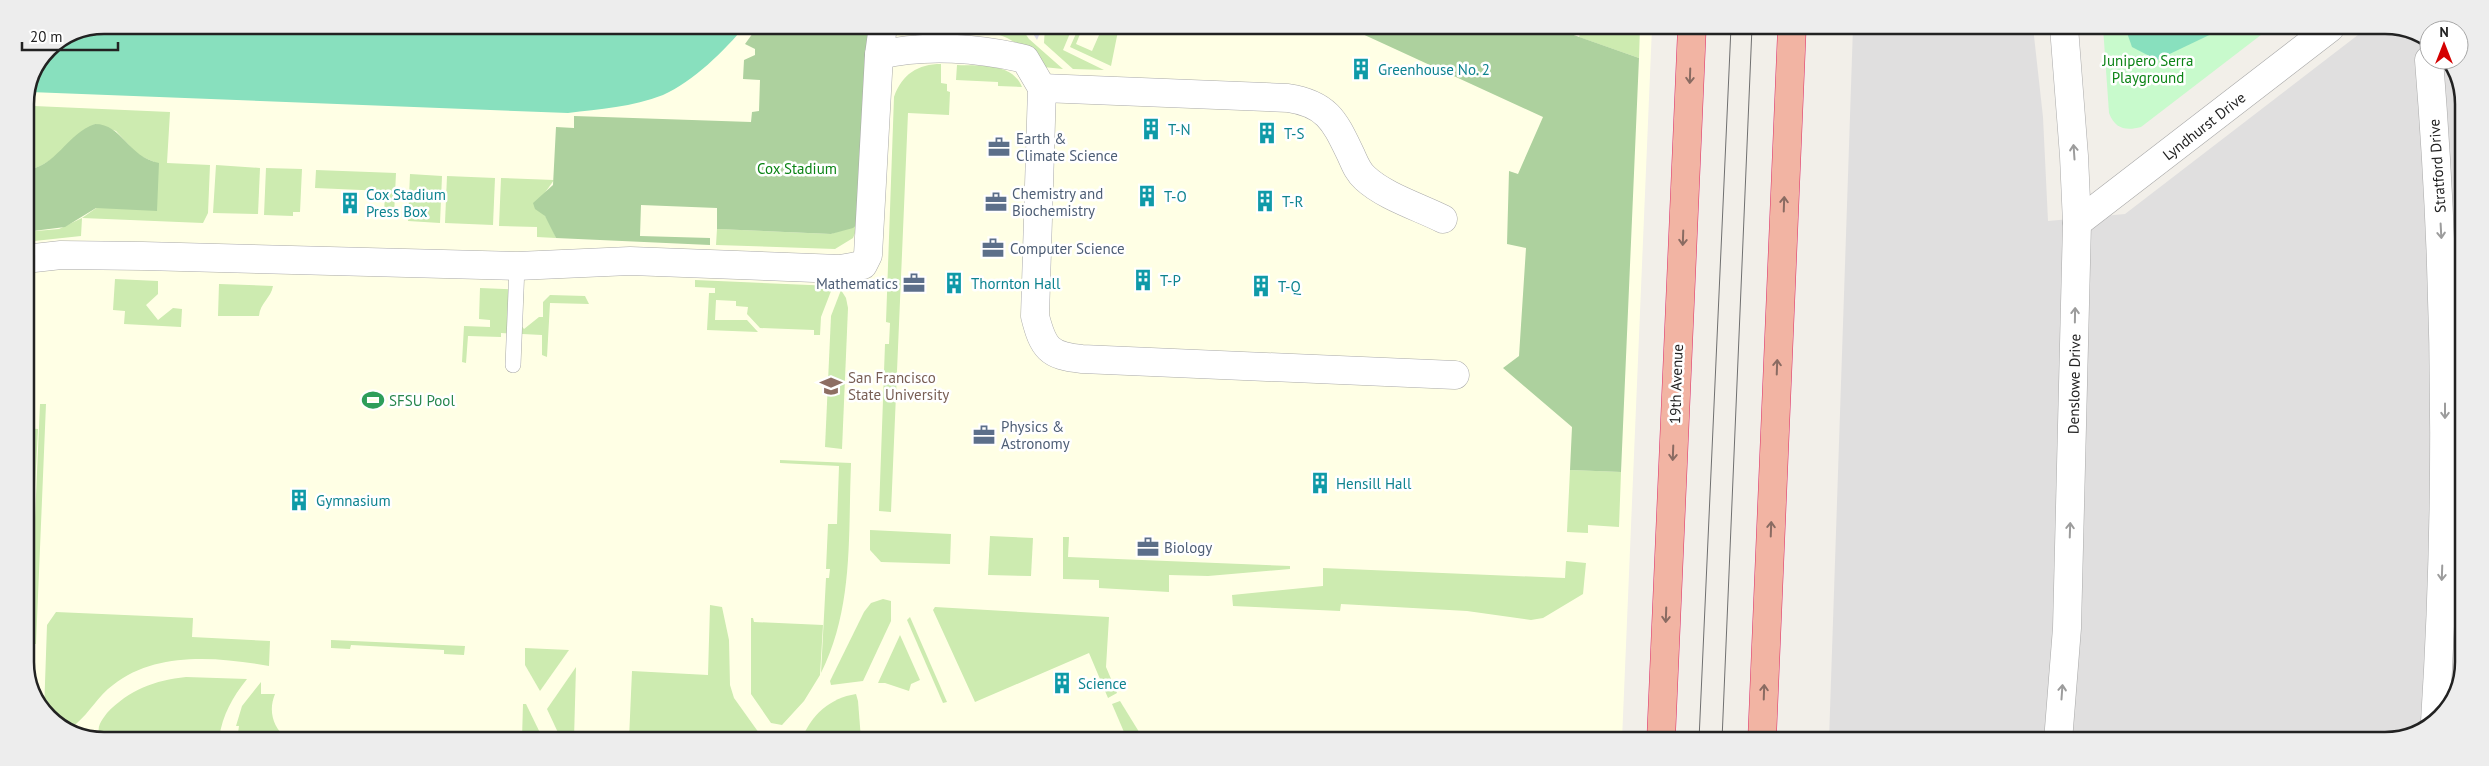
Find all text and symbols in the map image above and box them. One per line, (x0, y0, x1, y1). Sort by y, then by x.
scale bar (22, 20, 119, 52)
north arrow (2419, 20, 2469, 70)
text: N (2439, 23, 2449, 41)
text: 20 m (30, 27, 63, 46)
park label: Junipero Serra Playground (2102, 51, 2193, 87)
building icon: Greenhouse No. 2 (1348, 56, 1374, 82)
place label: Greenhouse No. 2 (1378, 60, 1490, 79)
one-way arrow (1685, 67, 1694, 83)
street label: Lyndhurst Drive (2159, 88, 2249, 164)
building icon: T-N (1138, 116, 1164, 142)
street label: Stratford Drive (2424, 118, 2450, 214)
place label: T-N (1168, 120, 1191, 139)
building icon: T-S (1254, 120, 1280, 146)
place label: T-S (1284, 124, 1304, 143)
place label: Earth & Climate Science (1016, 129, 1118, 165)
office icon: Earth & Climate Science (986, 134, 1012, 160)
one-way arrow (2069, 145, 2079, 161)
park label: Cox Stadium (757, 159, 837, 178)
building icon: T-O (1134, 183, 1160, 209)
place label: Chemistry and Biochemistry (1012, 184, 1103, 220)
place label: Cox Stadium Press Box (366, 185, 446, 221)
place label: T-O (1164, 187, 1187, 206)
building icon: T-R (1252, 188, 1278, 214)
office icon: Chemistry and Biochemistry (983, 189, 1009, 215)
building icon: Cox Stadium Press Box (337, 190, 363, 216)
place label: T-R (1282, 192, 1303, 211)
one-way arrow (1780, 197, 1789, 213)
one-way arrow (2436, 222, 2446, 239)
one-way arrow (1678, 230, 1687, 246)
office icon: Computer Science (980, 235, 1006, 261)
place label: Computer Science (1010, 239, 1125, 258)
building icon: T-P (1130, 267, 1156, 293)
office icon: Mathematics (901, 270, 927, 296)
building icon: Thornton Hall (941, 270, 967, 296)
place label: T-P (1160, 271, 1181, 290)
building icon: T-Q (1248, 273, 1274, 299)
place label: Mathematics (816, 274, 898, 293)
place label: Thornton Hall (971, 274, 1061, 293)
place label: T-Q (1278, 277, 1301, 296)
one-way arrow (2070, 307, 2080, 324)
street label: Denslowe Drive (2064, 334, 2084, 434)
street label: 19th Avenue (1665, 344, 1687, 424)
one-way arrow (1773, 359, 1782, 375)
place label: San Francisco State University (848, 368, 949, 404)
school or university icon: San Francisco State University (818, 373, 844, 399)
sports icon: SFSU Pool (360, 387, 386, 413)
place label: SFSU Pool (389, 391, 455, 410)
one-way arrow (2440, 402, 2450, 419)
place label: Physics & Astronomy (1001, 417, 1070, 453)
office icon: Physics & Astronomy (971, 422, 997, 448)
one-way arrow (1669, 445, 1678, 461)
building icon: Hensill Hall (1307, 470, 1333, 496)
place label: Hensill Hall (1336, 474, 1412, 493)
building icon: Gymnasium (286, 487, 312, 513)
place label: Gymnasium (316, 491, 391, 510)
one-way arrow (1766, 521, 1775, 537)
one-way arrow (2066, 522, 2075, 538)
office icon: Biology (1135, 534, 1161, 560)
place label: Biology (1164, 538, 1212, 557)
one-way arrow (2438, 565, 2447, 581)
one-way arrow (1662, 607, 1671, 623)
building icon: Science (1049, 670, 1075, 696)
place label: Science (1078, 674, 1127, 693)
one-way arrow (1759, 684, 1769, 700)
one-way arrow (2058, 684, 2067, 700)

